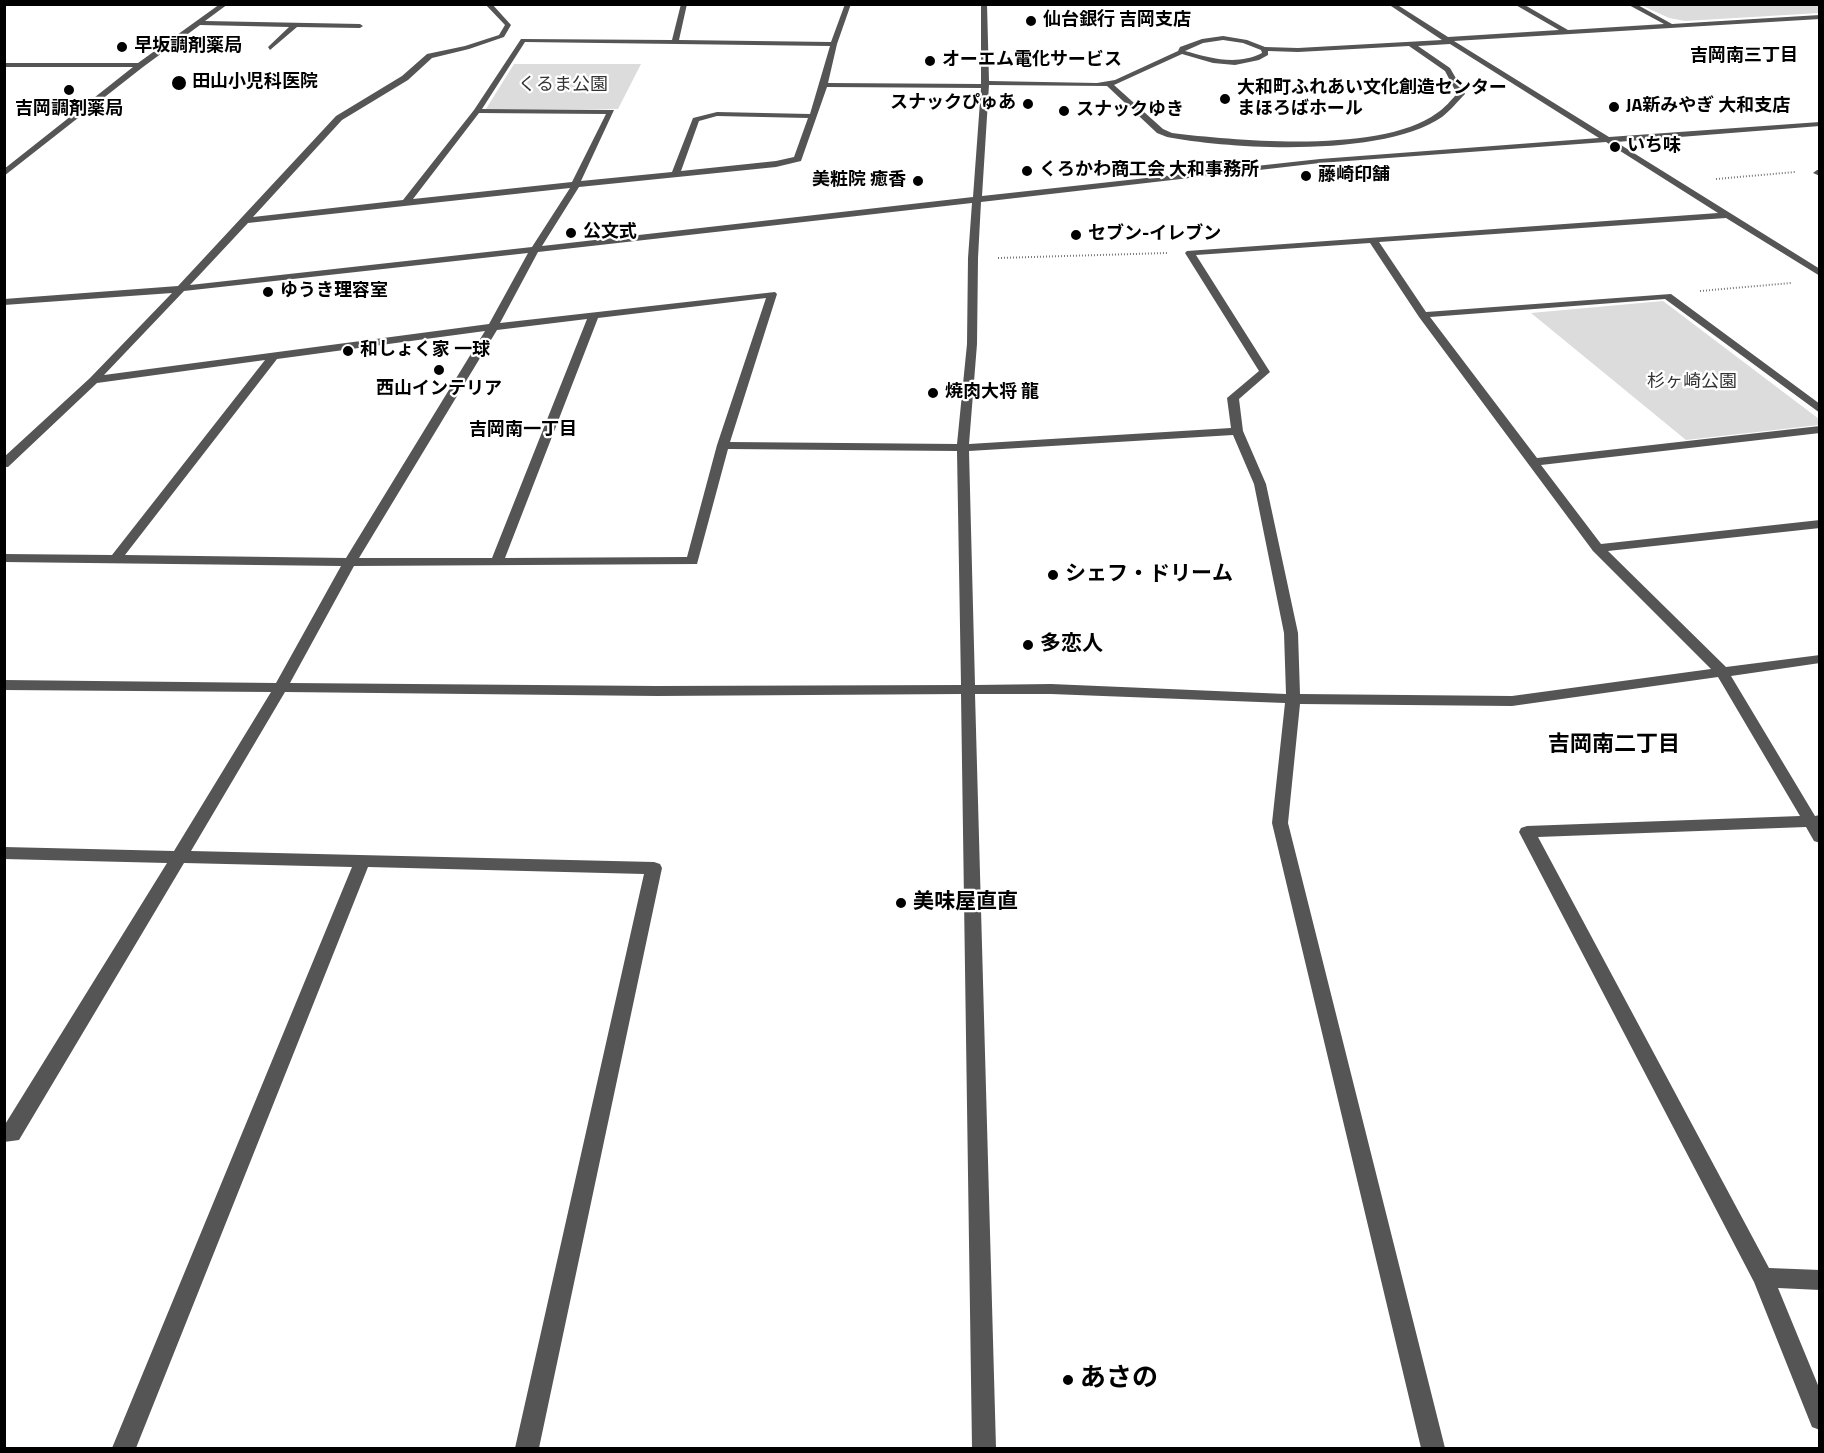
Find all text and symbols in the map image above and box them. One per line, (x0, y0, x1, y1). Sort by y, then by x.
place label: 仙台銀行 吉岡支店 (1043, 10, 1191, 32)
marker: 仙台銀行 吉岡支店 (1024, 14, 1038, 28)
place label: 早坂調剤薬局 (134, 36, 242, 58)
marker: 早坂調剤薬局 (115, 40, 129, 54)
district label: 吉岡南三丁目 (1690, 46, 1798, 68)
place label: オーエム電化サービス (942, 50, 1122, 72)
marker: オーエム電化サービス (923, 54, 937, 68)
place label: 田山小児科医院 (192, 72, 318, 94)
marker: 田山小児科医院 (170, 74, 188, 92)
park label: くるま公園 (518, 75, 608, 97)
place label: 大和町ふれあい文化創造センター まほろばホール (1237, 78, 1507, 121)
marker: 吉岡調剤薬局 (62, 83, 76, 97)
marker: 大和町ふれあい文化創造センター まほろばホール (1218, 92, 1232, 106)
place label: スナックぴゅあ (890, 93, 1016, 115)
place label: JA新みやぎ 大和支店 (1626, 96, 1790, 118)
marker: スナックぴゅあ (1021, 97, 1035, 111)
place label: 吉岡調剤薬局 (15, 99, 123, 121)
place label: スナックゆき (1076, 100, 1184, 122)
marker: JA新みやぎ 大和支店 (1607, 100, 1621, 114)
marker: スナックゆき (1057, 104, 1071, 118)
place label: いち味 (1627, 136, 1681, 158)
marker: いち味 (1608, 140, 1622, 154)
place label: くろかわ商工会 大和事務所 (1039, 160, 1259, 182)
marker: くろかわ商工会 大和事務所 (1020, 164, 1034, 178)
place label: 藤崎印舗 (1318, 165, 1390, 187)
marker: 藤崎印舗 (1299, 169, 1313, 183)
place label: 美粧院 癒香 (812, 170, 906, 192)
marker: 美粧院 癒香 (911, 174, 925, 188)
place label: 公文式 (583, 222, 637, 244)
place label: セブン-イレブン (1088, 224, 1221, 246)
marker: 公文式 (564, 226, 578, 240)
marker: セブン-イレブン (1069, 228, 1083, 242)
place label: ゆうき理容室 (280, 281, 388, 303)
marker: ゆうき理容室 (261, 285, 275, 299)
place label: 和しょく家 一球 (360, 340, 490, 362)
marker: 和しょく家 一球 (341, 344, 355, 358)
marker: 西山インテリア (432, 363, 446, 377)
park label: 杉ヶ崎公園 (1647, 372, 1737, 394)
place label: 西山インテリア (376, 379, 502, 401)
place label: 焼肉大将 龍 (945, 382, 1039, 404)
marker: 焼肉大将 龍 (926, 386, 940, 400)
district label: 吉岡南一丁目 (469, 420, 577, 442)
place label: シェフ・ドリーム (1065, 562, 1233, 588)
marker: シェフ・ドリーム (1046, 568, 1060, 582)
place label: 多恋人 (1040, 632, 1103, 658)
marker: 多恋人 (1021, 638, 1035, 652)
district label: 吉岡南二丁目 (1548, 733, 1680, 759)
place label: 美味屋直直 (913, 890, 1018, 916)
marker: 美味屋直直 (894, 896, 908, 910)
place label: あさの (1080, 1364, 1158, 1396)
marker: あさの (1061, 1373, 1075, 1387)

